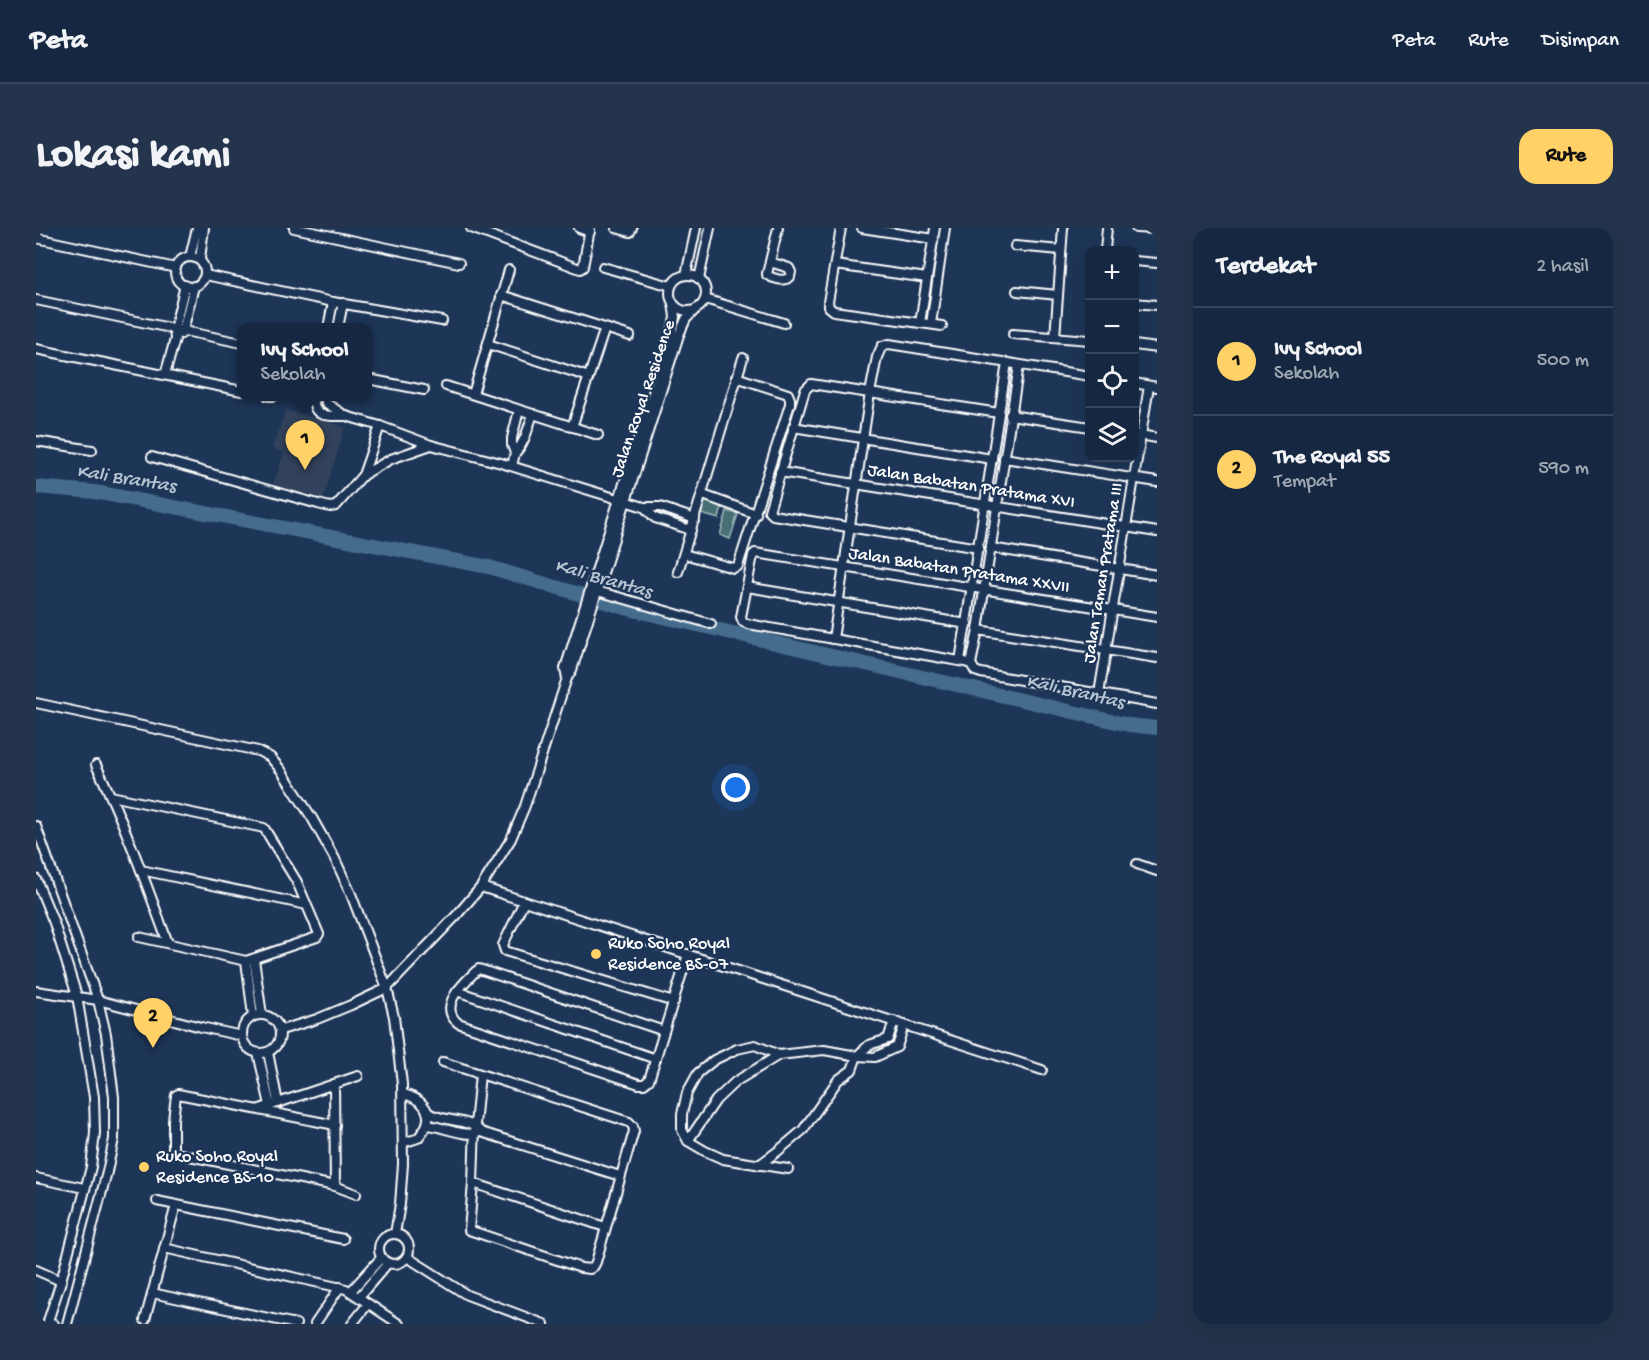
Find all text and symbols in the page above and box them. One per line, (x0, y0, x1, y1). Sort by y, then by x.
text: Peta (30, 25, 87, 58)
text: Peta (1393, 29, 1435, 54)
text: Rute (1468, 29, 1509, 54)
text: Disimpan (1542, 29, 1619, 54)
button: Rute (1519, 129, 1613, 184)
text: Lokasi kami (36, 132, 231, 181)
map controls (1085, 246, 1139, 462)
button: + (1085, 246, 1139, 300)
text: Terdekat (1217, 252, 1315, 283)
text: 2 hasil (1537, 256, 1589, 279)
button: − (1085, 300, 1139, 354)
street label: Jalan Royal Residence (607, 317, 681, 481)
popup (237, 323, 372, 401)
text: Ivy School (1274, 337, 1362, 363)
text: Ivy School (260, 338, 349, 364)
text: 1 (1232, 350, 1241, 373)
text: 500 m (1537, 350, 1589, 373)
button: locate (1085, 354, 1139, 408)
text: Sekolah (1274, 363, 1339, 386)
text: Sekolah (260, 364, 326, 387)
button: layers (1085, 408, 1139, 462)
pin: 1 (286, 420, 324, 470)
text: The Royal 55 (1274, 445, 1390, 471)
text: 2 (1232, 458, 1241, 481)
text: 590 m (1538, 458, 1589, 481)
street label: Jalan Babatan Pratama XVI (866, 460, 1076, 514)
water label: Kali Brantas (75, 461, 179, 499)
text: Tempat (1274, 471, 1335, 494)
street label: Jalan Taman Pratama III (1079, 481, 1129, 665)
street label: Jalan Babatan Pratama XXVII (847, 543, 1071, 599)
water label: Kali Brantas (552, 555, 656, 605)
water label: Kali Brantas (1024, 671, 1128, 716)
your location (721, 773, 750, 802)
place label: Ruko Soho Royal Residence BS-07 (608, 934, 730, 976)
marker: Ruko Soho Royal Residence BS-07 (589, 947, 603, 961)
pin: 2 (134, 998, 172, 1048)
place label: Ruko Soho Royal Residence BS-10 (156, 1147, 278, 1189)
marker: Ruko Soho Royal Residence BS-10 (137, 1160, 151, 1174)

